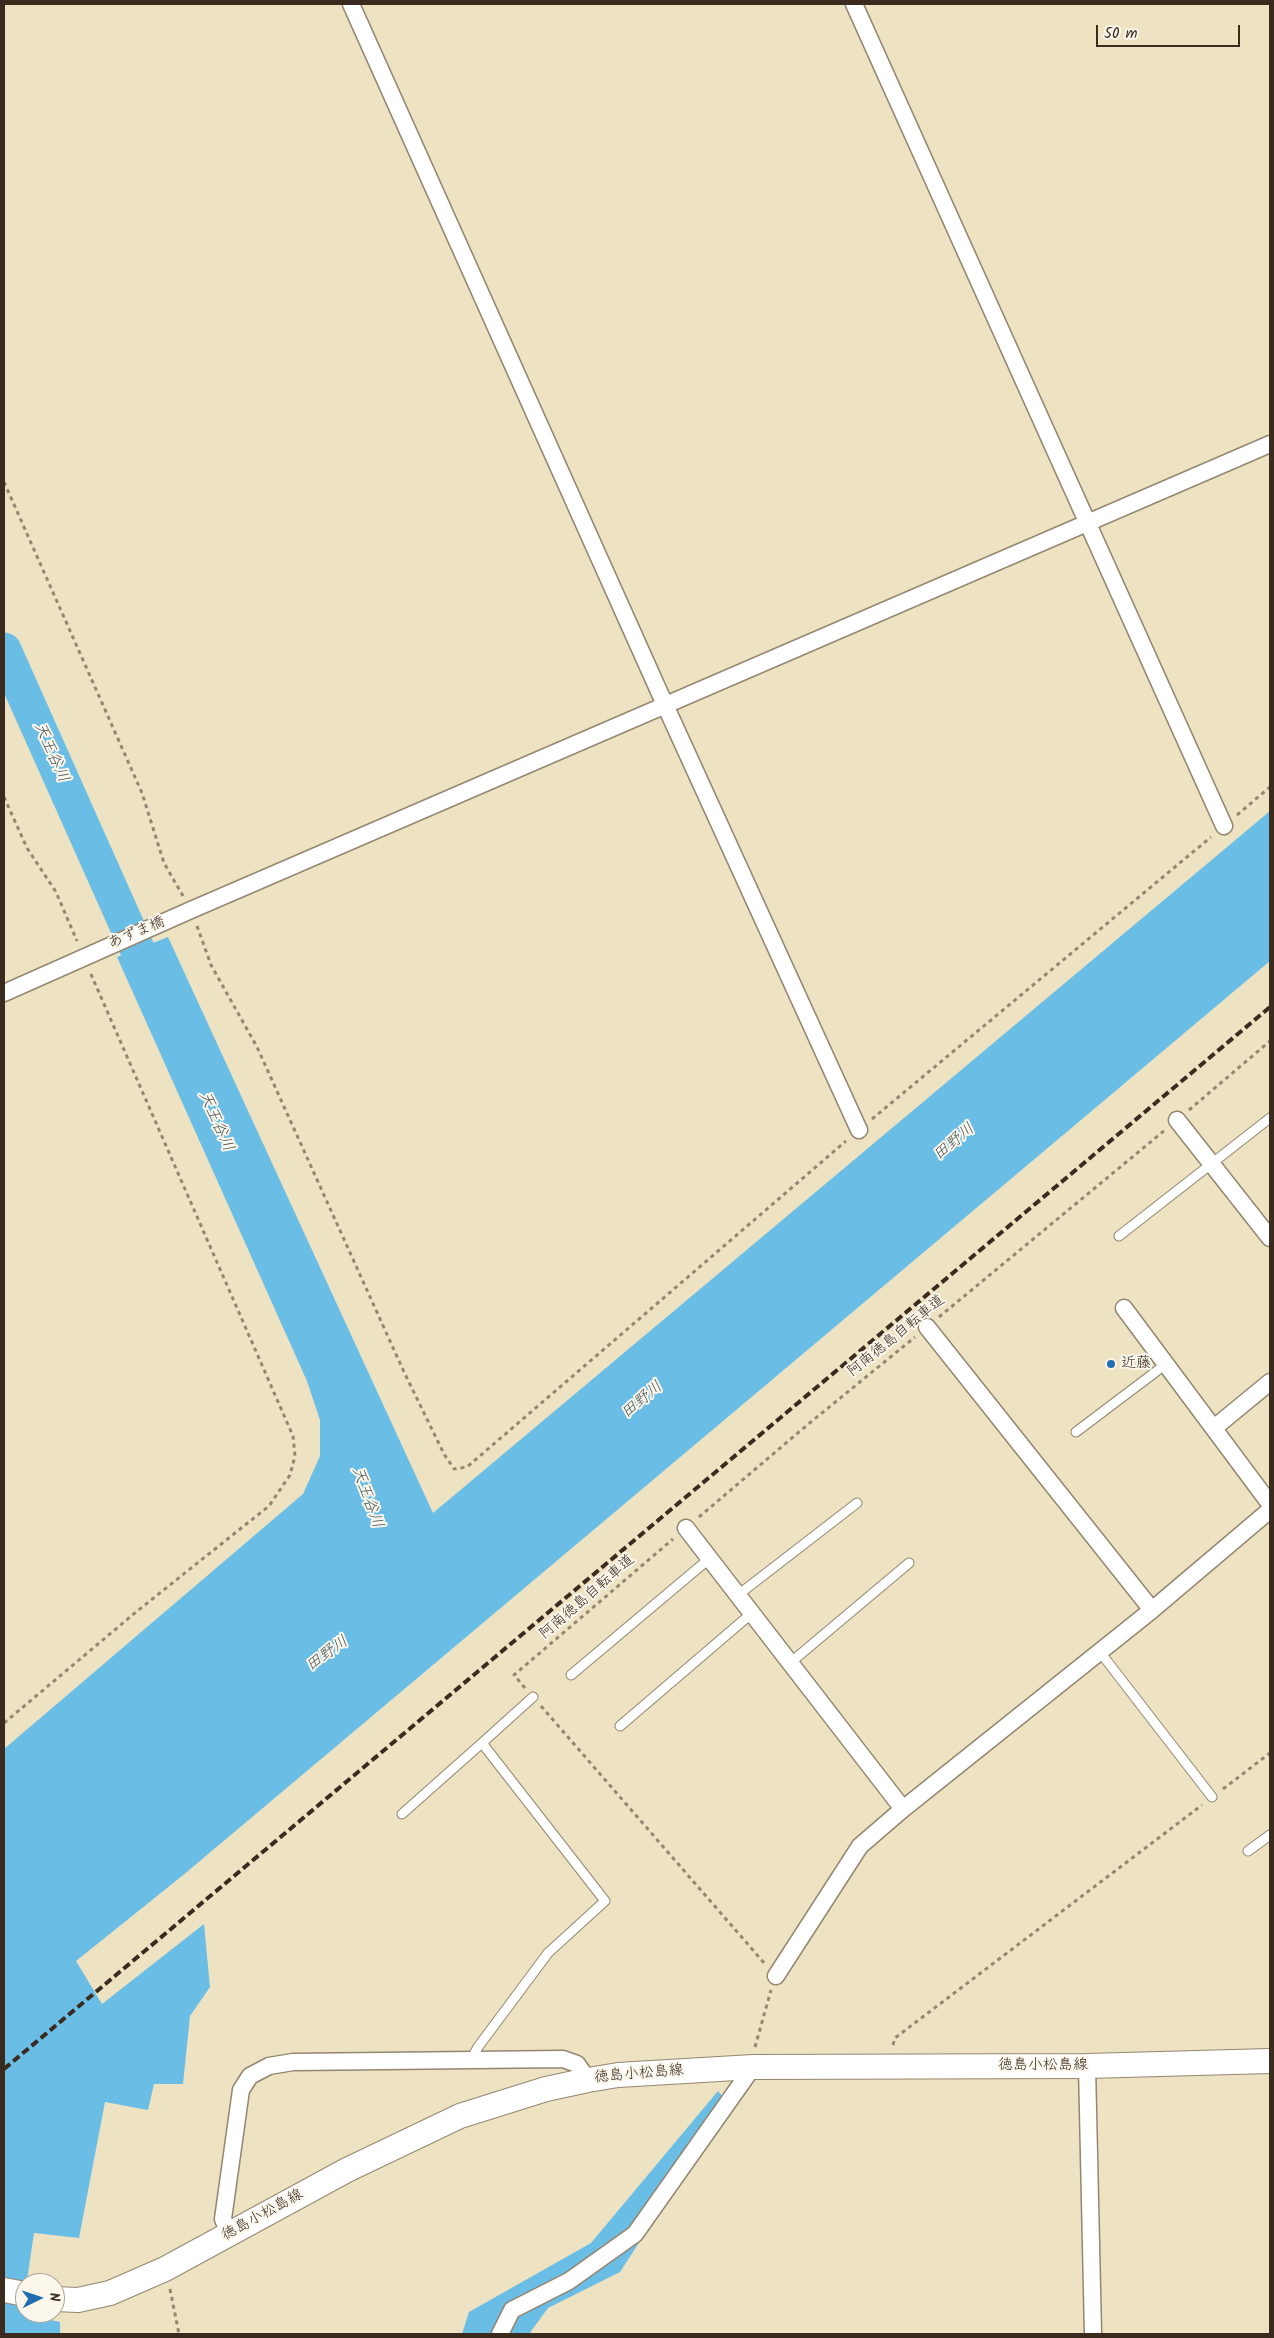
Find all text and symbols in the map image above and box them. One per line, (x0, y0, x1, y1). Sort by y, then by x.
scale bar (1099, 15, 1243, 47)
text: 50 m (1104, 22, 1138, 46)
water label: 天王谷川 (28, 720, 72, 786)
street label: あずま橋 (106, 914, 168, 954)
water label: 天王谷川 (193, 1089, 237, 1155)
water label: 田野川 (930, 1120, 980, 1166)
street label: 阿南徳島自転車道 (845, 1292, 949, 1382)
place label: 近藤 (1121, 1355, 1151, 1373)
marker: 近藤 (1105, 1358, 1117, 1370)
water label: 田野川 (618, 1378, 668, 1424)
water label: 天王谷川 (346, 1465, 386, 1531)
street label: 阿南徳島自転車道 (537, 1552, 639, 1644)
water label: 田野川 (303, 1633, 353, 1677)
street label: 徳島小松島線 (998, 2057, 1088, 2075)
street label: 徳島小松島線 (593, 2062, 685, 2088)
street label: 徳島小松島線 (219, 2186, 307, 2246)
north arrow (15, 2273, 65, 2323)
text: N (43, 2292, 65, 2302)

